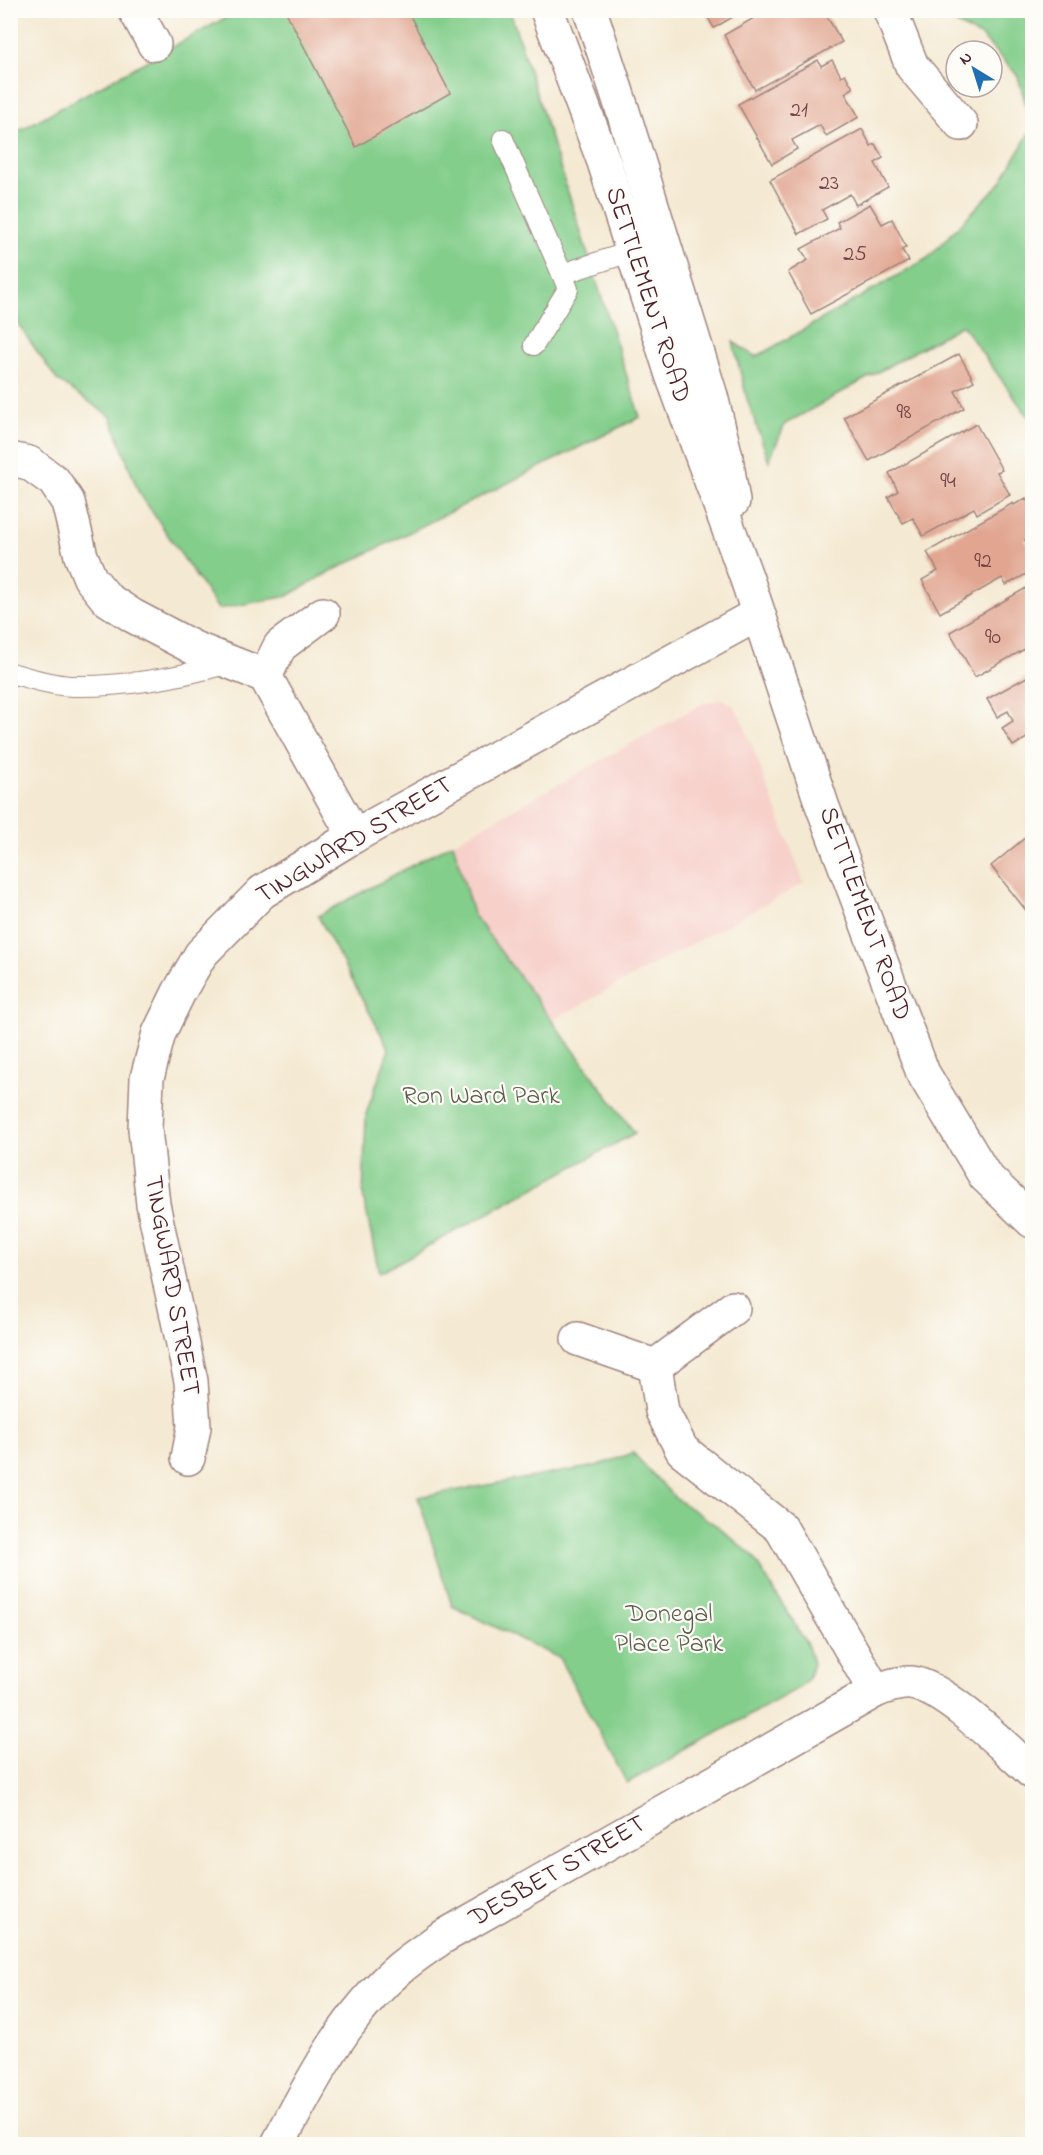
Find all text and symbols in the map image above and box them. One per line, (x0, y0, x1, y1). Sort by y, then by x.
north arrow (944, 39, 1004, 99)
text: N (954, 46, 978, 72)
house number: 21 (790, 95, 808, 127)
house number: 23 (819, 168, 839, 200)
street label: SETTLEMENT ROAD (594, 182, 700, 408)
house number: 25 (843, 239, 867, 271)
house number: 98 (897, 397, 911, 429)
house number: 94 (940, 466, 956, 498)
house number: 92 (974, 546, 992, 578)
house number: 90 (985, 622, 1001, 654)
street label: TINGWARD STREET (249, 767, 461, 915)
street label: SETTLEMENT ROAD (808, 802, 920, 1026)
park label: Ron Ward Park (402, 1078, 560, 1116)
street label: TINGWARD STREET (133, 1173, 209, 1399)
park label: Donegal Place Park (615, 1596, 724, 1664)
street label: DESBET STREET (462, 1806, 654, 1939)

